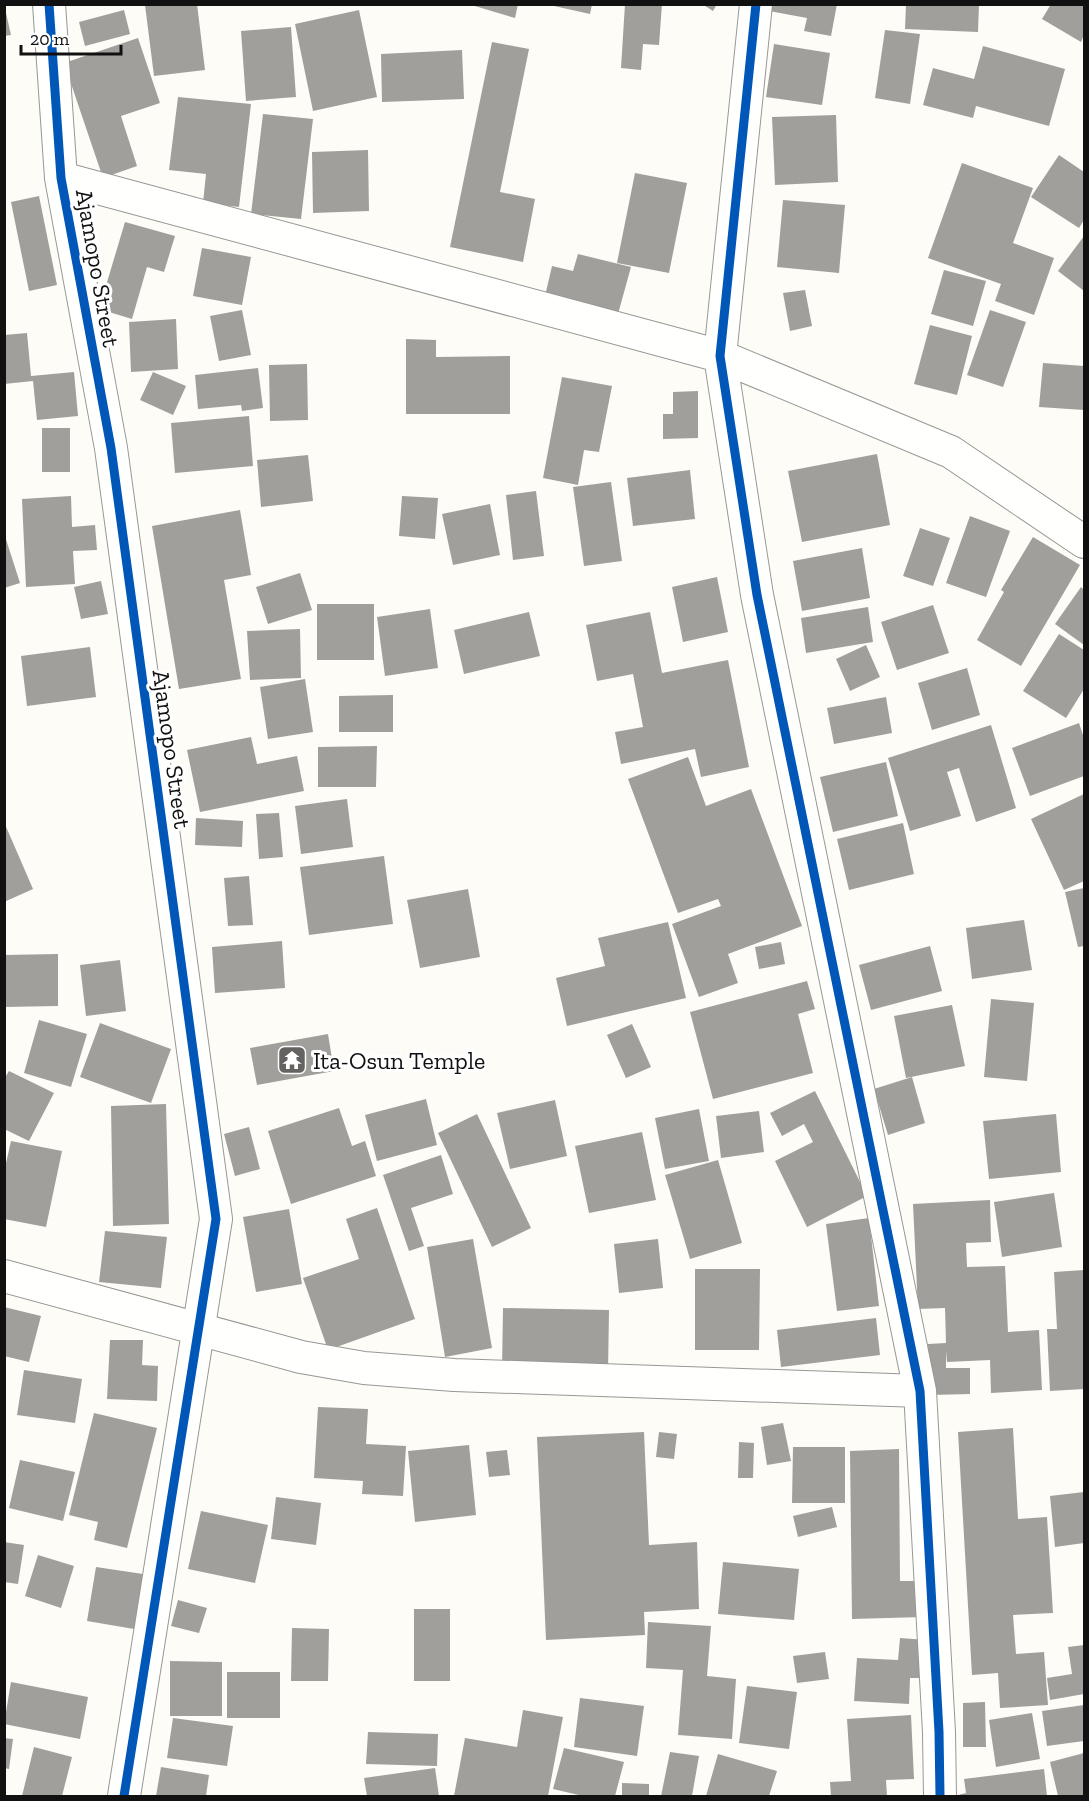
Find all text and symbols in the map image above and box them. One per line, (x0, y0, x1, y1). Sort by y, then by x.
scale bar (21, 18, 122, 56)
text: 20 m (30, 28, 70, 50)
street label: Ajamopo Street (70, 187, 126, 349)
street label: Ajamopo Street (146, 668, 198, 830)
temple icon: Ita-Osun Temple (276, 1044, 308, 1076)
place label: Ita-Osun Temple (313, 1046, 485, 1075)

